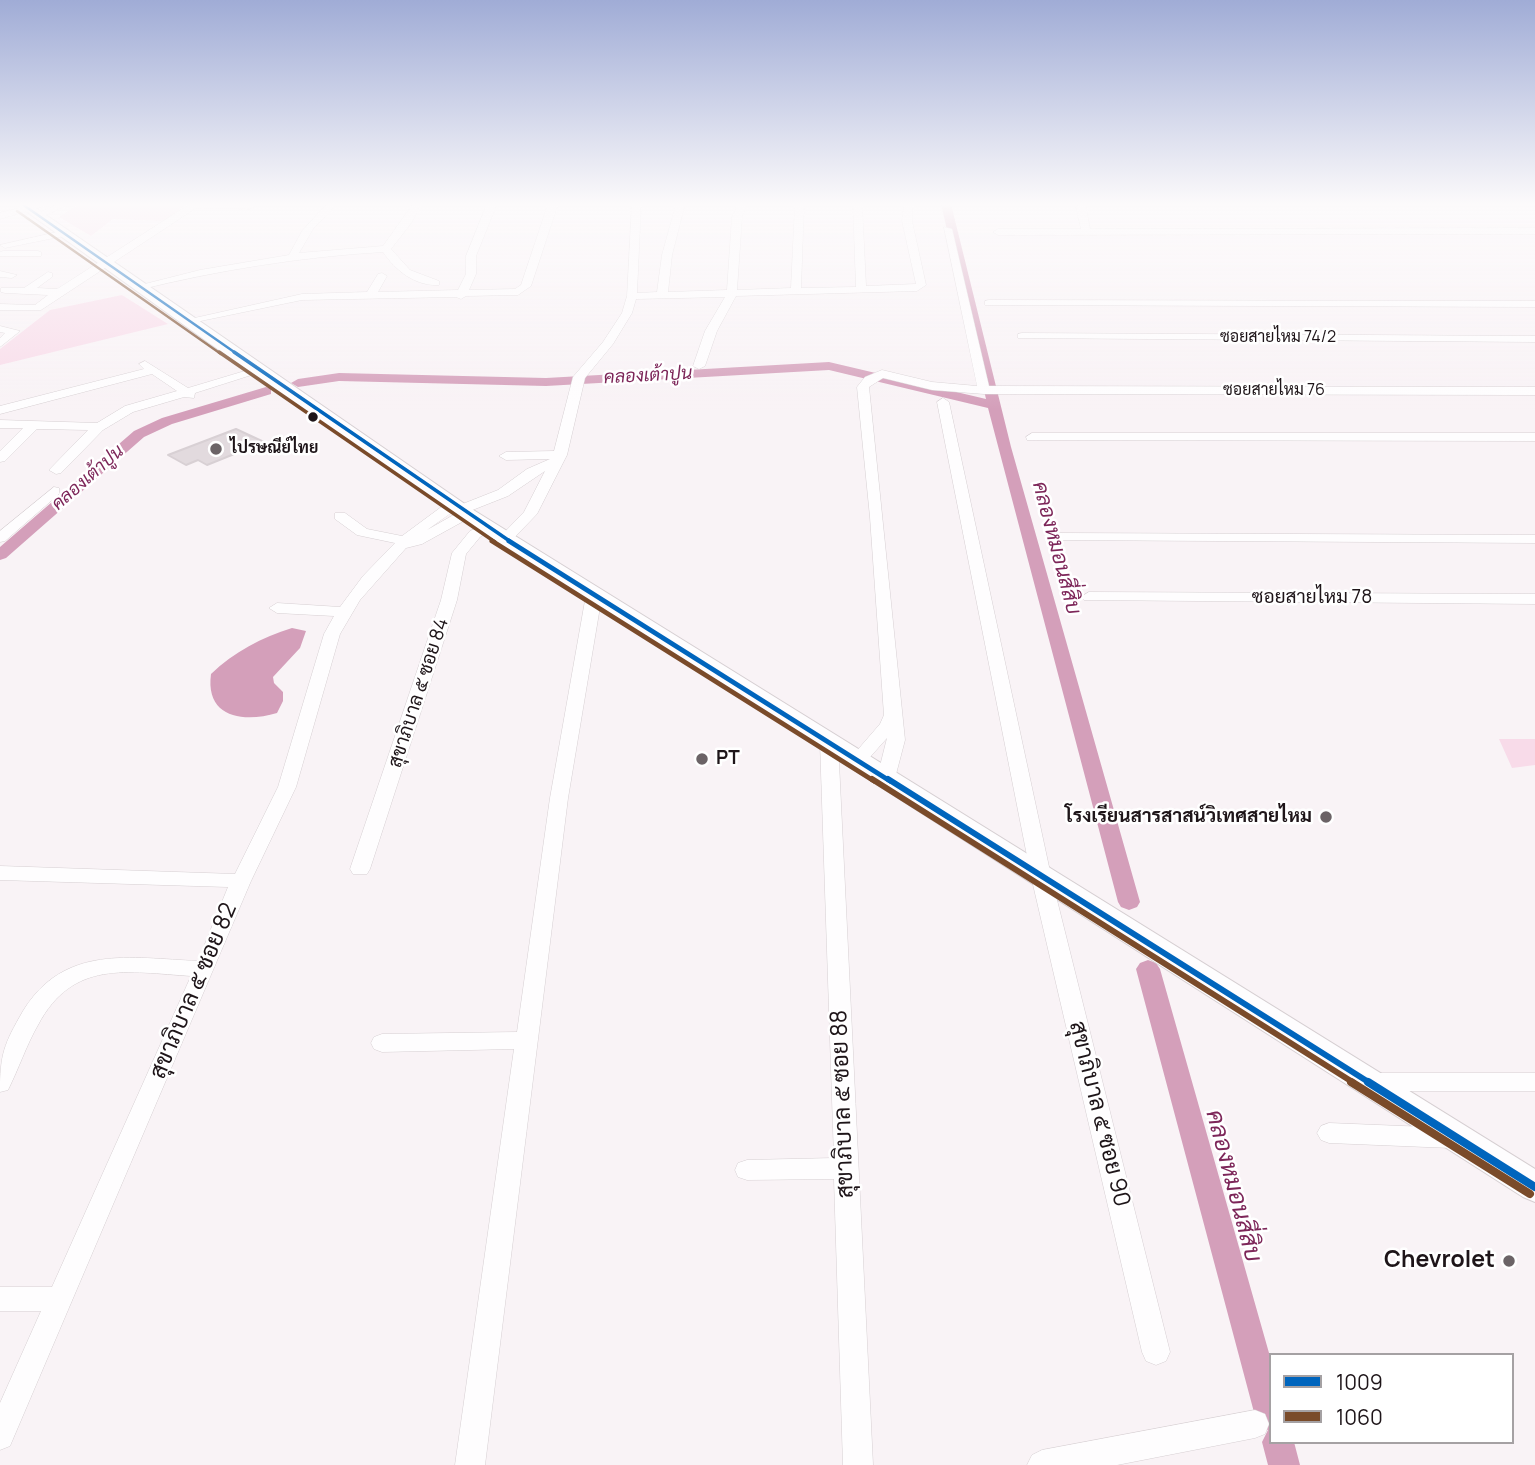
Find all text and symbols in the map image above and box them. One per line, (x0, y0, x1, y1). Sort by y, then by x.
street label: ซอยสายไหม 74/2 (1220, 328, 1336, 348)
water label: คลองเต้าปูน (603, 363, 693, 389)
street label: ซอยสายไหม 76 (1223, 381, 1325, 401)
unlabelled marker (306, 410, 320, 424)
place label: ไปรษณีย์ไทย (230, 439, 318, 459)
water label: คลองเต้าปูน (48, 441, 128, 515)
marker: ไปรษณีย์ไทย (208, 441, 224, 457)
water label: คลองหมอนสี่สิบ (1026, 479, 1086, 617)
street label: ซอยสายไหม 78 (1252, 587, 1372, 609)
street label: สุขาภิบาล ๕ ซอย 84 (384, 615, 454, 771)
place label: PT (716, 748, 740, 770)
marker: PT (694, 751, 710, 767)
place label: โรงเรียนสารสาสน์วิเทศสายไหม (1065, 806, 1312, 828)
marker: โรงเรียนสารสาสน์วิเทศสายไหม (1318, 809, 1334, 825)
street label: สุขาภิบาล ๕ ซอย 82 (145, 899, 243, 1083)
street label: สุขาภิบาล ๕ ซอย 88 (826, 1009, 860, 1199)
street label: สุขาภิบาล ๕ ซอย 90 (1063, 1018, 1135, 1210)
water label: คลองหมอนสี่สิบ (1199, 1107, 1267, 1265)
place label: Chevrolet (1384, 1247, 1495, 1275)
marker: Chevrolet (1501, 1253, 1517, 1269)
legend (1269, 1353, 1514, 1444)
text: 1009 (1336, 1368, 1383, 1396)
text: 1060 (1336, 1403, 1383, 1431)

